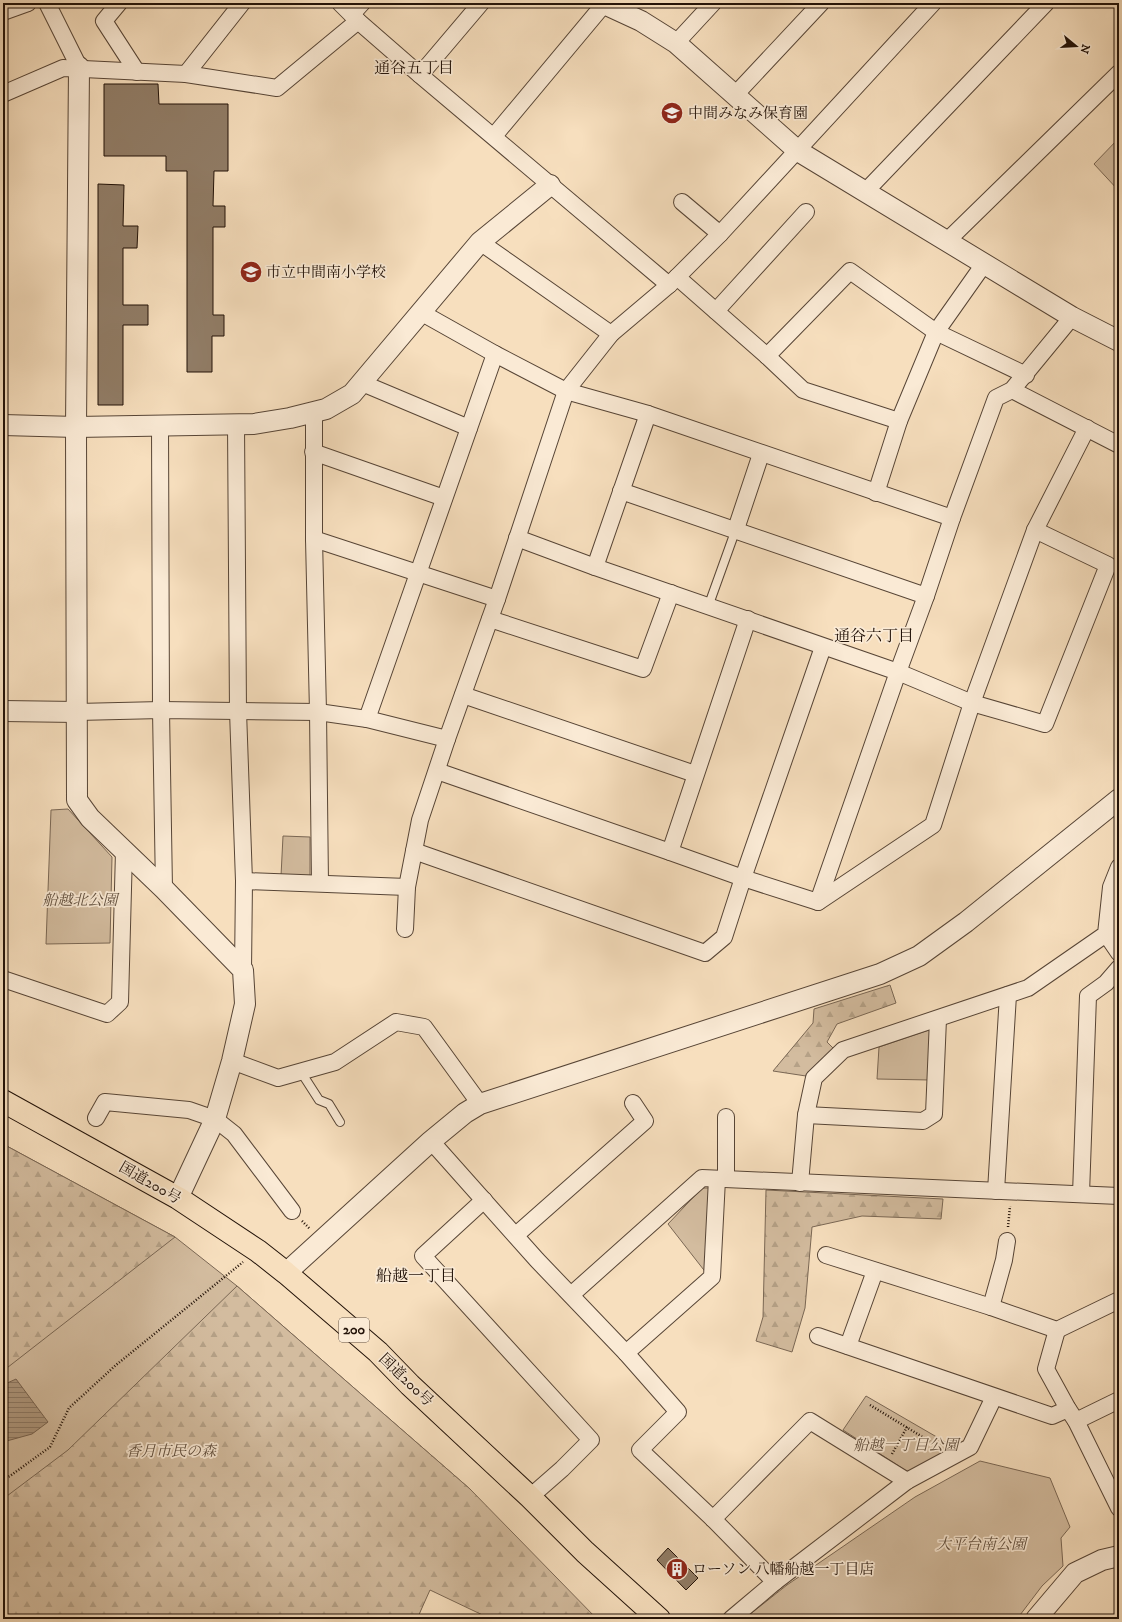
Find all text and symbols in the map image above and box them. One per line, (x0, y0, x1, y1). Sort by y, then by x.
north arrow (1056, 26, 1096, 66)
text: N (1077, 42, 1093, 55)
district label: 通谷五丁目 (374, 58, 454, 78)
school or university icon: 中間みなみ保育園 (659, 100, 685, 126)
place label: 中間みなみ保育園 (688, 104, 808, 123)
school or university icon: 市立中間南小学校 (238, 259, 264, 285)
place label: 市立中間南小学校 (266, 263, 386, 282)
district label: 通谷六丁目 (834, 626, 914, 646)
park label: 船越北公園 (42, 891, 120, 910)
street label: 国道200号 (116, 1158, 184, 1208)
district label: 船越一丁目 (376, 1266, 456, 1286)
road number: 200 (339, 1318, 369, 1342)
street label: 国道200号 (375, 1349, 437, 1411)
park label: 船越一丁目公園 (853, 1436, 961, 1455)
park label: 香月市民の森 (126, 1442, 218, 1461)
park label: 大平台南公園 (936, 1535, 1029, 1554)
building icon: ローソン 八幡船越一丁目店 (664, 1556, 690, 1582)
place label: ローソン 八幡船越一丁目店 (692, 1560, 875, 1579)

